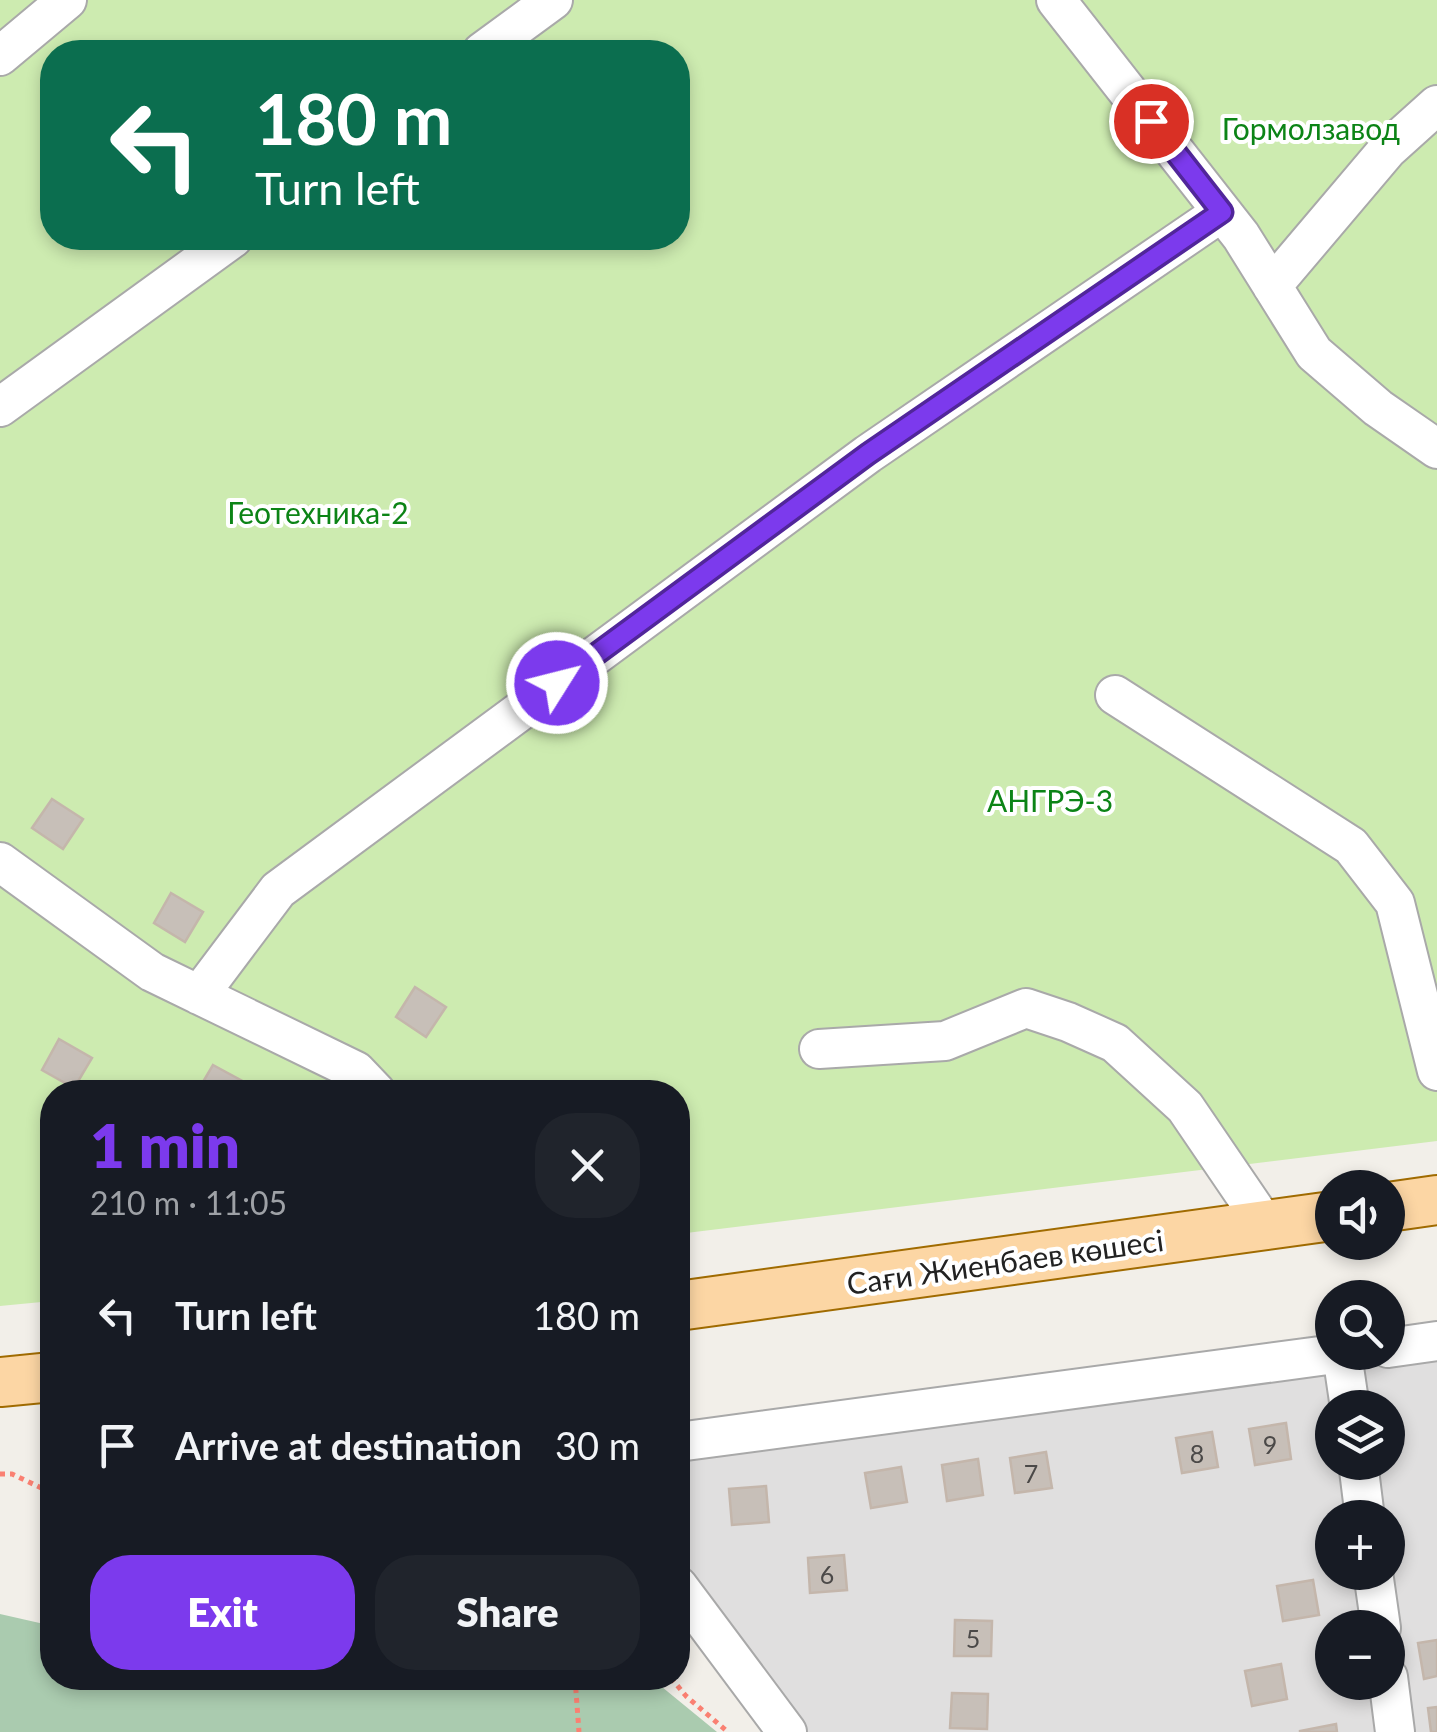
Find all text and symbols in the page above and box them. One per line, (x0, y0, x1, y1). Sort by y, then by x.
text: 180 m (255, 76, 452, 160)
pin (1109, 79, 1194, 164)
icon: left (90, 80, 220, 210)
icon: arrive (1124, 94, 1179, 149)
park label: Гормолзавод (1222, 110, 1400, 146)
text: Turn left (255, 161, 420, 215)
park label: Геотехника-2 (227, 494, 409, 530)
position arrow (505, 631, 609, 735)
park label: АНГРЭ-3 (987, 782, 1113, 818)
text: 1 min (90, 1109, 240, 1181)
button: close (535, 1113, 640, 1218)
map controls (1315, 1170, 1405, 1700)
button: sound (1315, 1170, 1405, 1260)
text: 210 m · 11:05 (90, 1183, 287, 1222)
street label: Сағи Жиенбаев көшесі (844, 1221, 1166, 1301)
button: search (1315, 1280, 1405, 1370)
icon: left (90, 1288, 145, 1343)
text: Turn left (175, 1292, 317, 1338)
text: 180 m (533, 1292, 640, 1338)
button: layers (1315, 1390, 1405, 1480)
icon: arrive (90, 1418, 145, 1473)
text: Arrive at destination (175, 1422, 522, 1468)
text: 30 m (555, 1422, 640, 1468)
house number: 9 (1263, 1429, 1277, 1459)
house number: 8 (1190, 1438, 1204, 1468)
house number: 7 (1024, 1458, 1038, 1488)
button: + (1315, 1500, 1405, 1590)
button: Exit (90, 1555, 355, 1670)
button: Share (375, 1555, 640, 1670)
house number: 6 (820, 1559, 834, 1589)
button: − (1315, 1610, 1405, 1700)
house number: 5 (966, 1623, 980, 1653)

